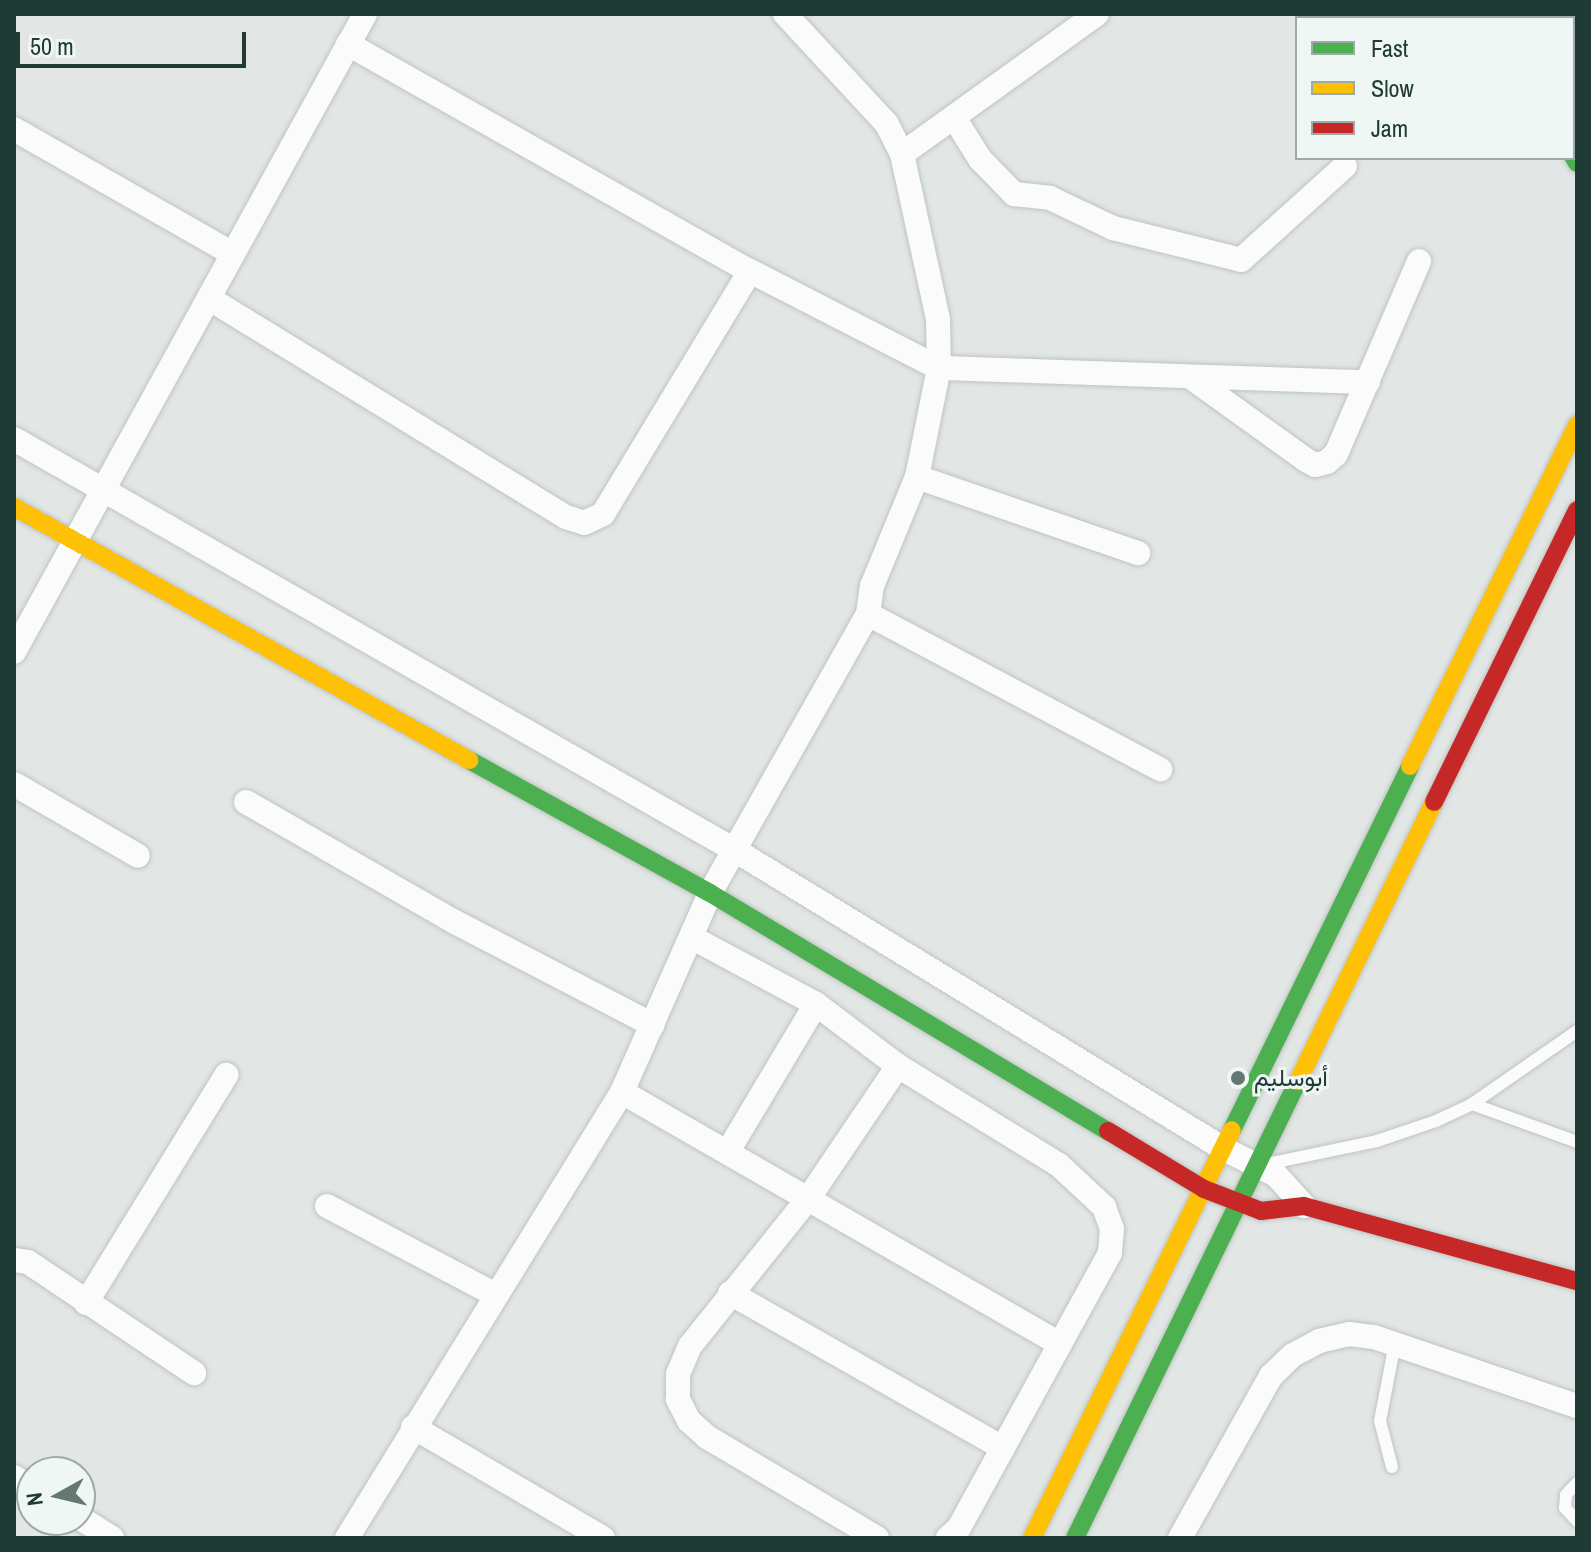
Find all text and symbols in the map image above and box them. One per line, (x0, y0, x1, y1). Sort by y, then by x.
scale bar (20, 16, 250, 66)
legend (1295, 16, 1575, 160)
text: 50 m (30, 30, 74, 62)
text: Fast (1371, 32, 1408, 64)
text: Slow (1371, 72, 1414, 104)
text: Jam (1371, 112, 1408, 144)
place label: أبوسليم (1254, 1064, 1328, 1092)
marker: أبوسليم (1229, 1069, 1247, 1087)
north arrow (16, 1456, 96, 1536)
text: N (18, 1491, 50, 1508)

